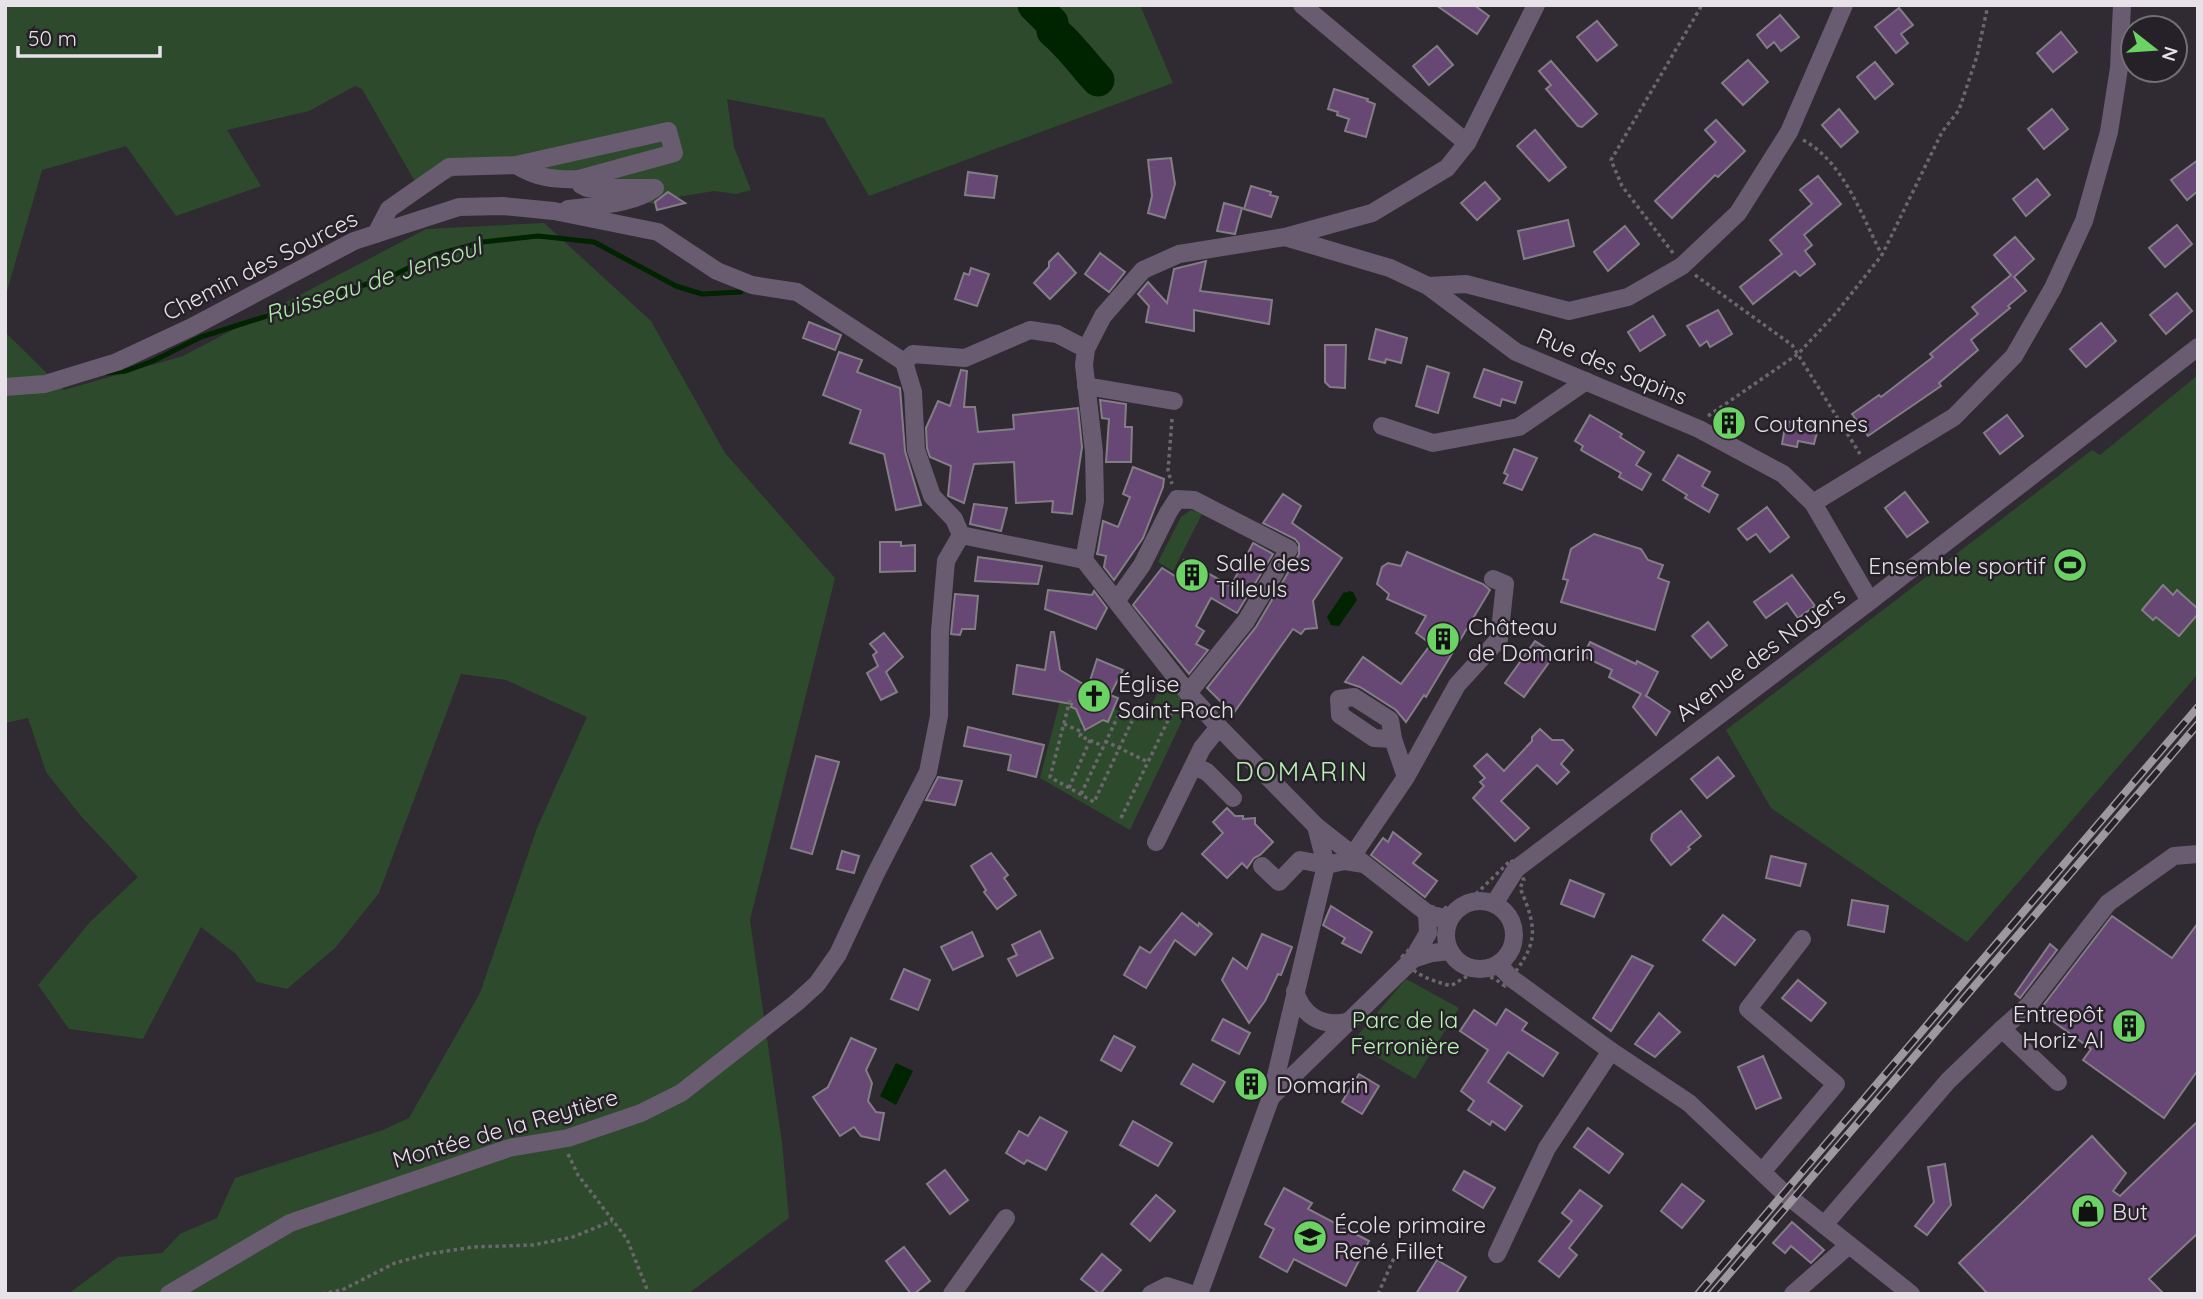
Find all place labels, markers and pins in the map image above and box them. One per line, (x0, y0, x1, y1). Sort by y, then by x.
building icon: Coutannes (1710, 404, 1748, 442)
place label: Coutannes (1754, 409, 1868, 438)
sports icon: Ensemble sportif (2051, 546, 2089, 584)
place label: Salle des Tilleuls (1216, 548, 1310, 603)
place label: Ensemble sportif (1868, 551, 2046, 580)
building icon: Salle des Tilleuls (1173, 556, 1211, 594)
place label: Château de Domarin (1468, 612, 1594, 667)
building icon: Château de Domarin (1424, 620, 1462, 658)
place label: Église Saint-Roch (1118, 669, 1234, 724)
church icon: Église Saint-Roch (1075, 677, 1113, 715)
place label: Entrepôt Horiz Al (2013, 999, 2104, 1054)
building icon: Entrepôt Horiz Al (2110, 1007, 2148, 1045)
building icon: Domarin (1232, 1065, 1270, 1103)
place label: Domarin (1276, 1070, 1369, 1099)
shop icon: But (2069, 1192, 2107, 1230)
place label: But (2112, 1197, 2148, 1226)
place label: École primaire René Fillet (1334, 1210, 1486, 1265)
school or university icon: École primaire René Fillet (1291, 1218, 1329, 1256)

